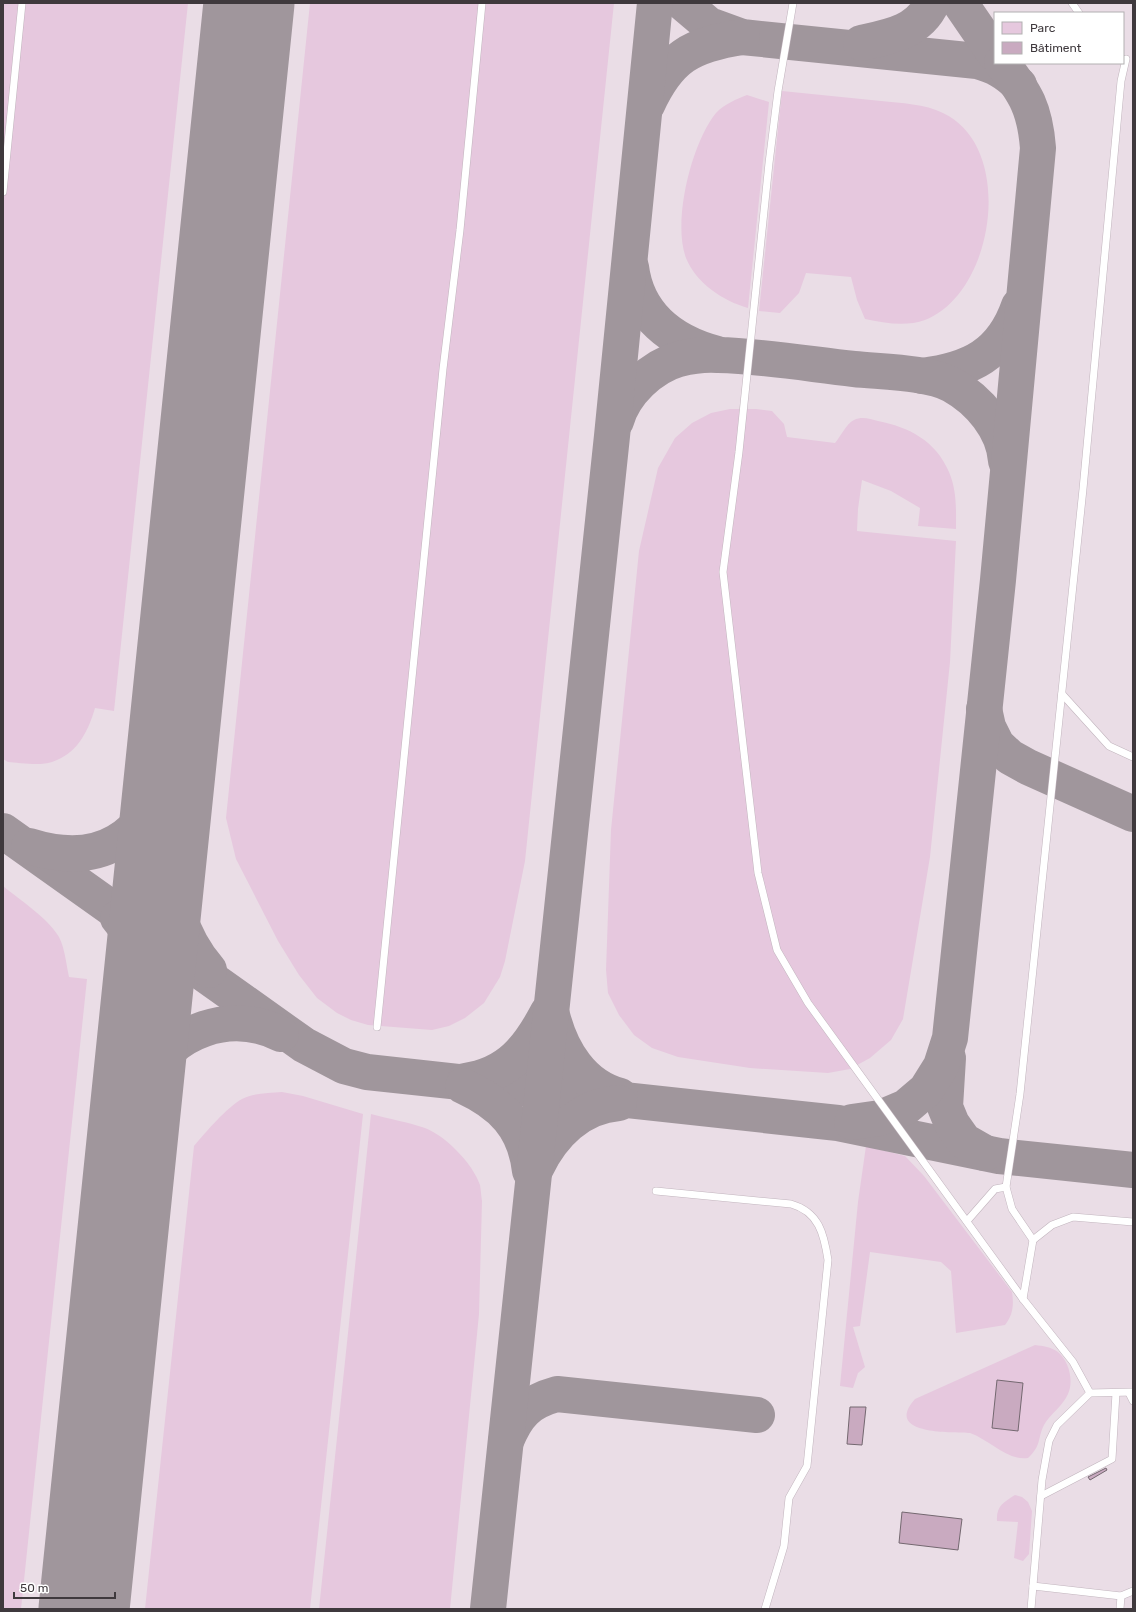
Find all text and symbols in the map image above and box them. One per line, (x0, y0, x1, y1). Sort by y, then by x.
legend (994, 12, 1124, 64)
text: Parc (1030, 21, 1056, 35)
text: Bâtiment (1030, 41, 1082, 55)
scale bar (14, 1574, 115, 1600)
text: 50 m (20, 1581, 48, 1595)

